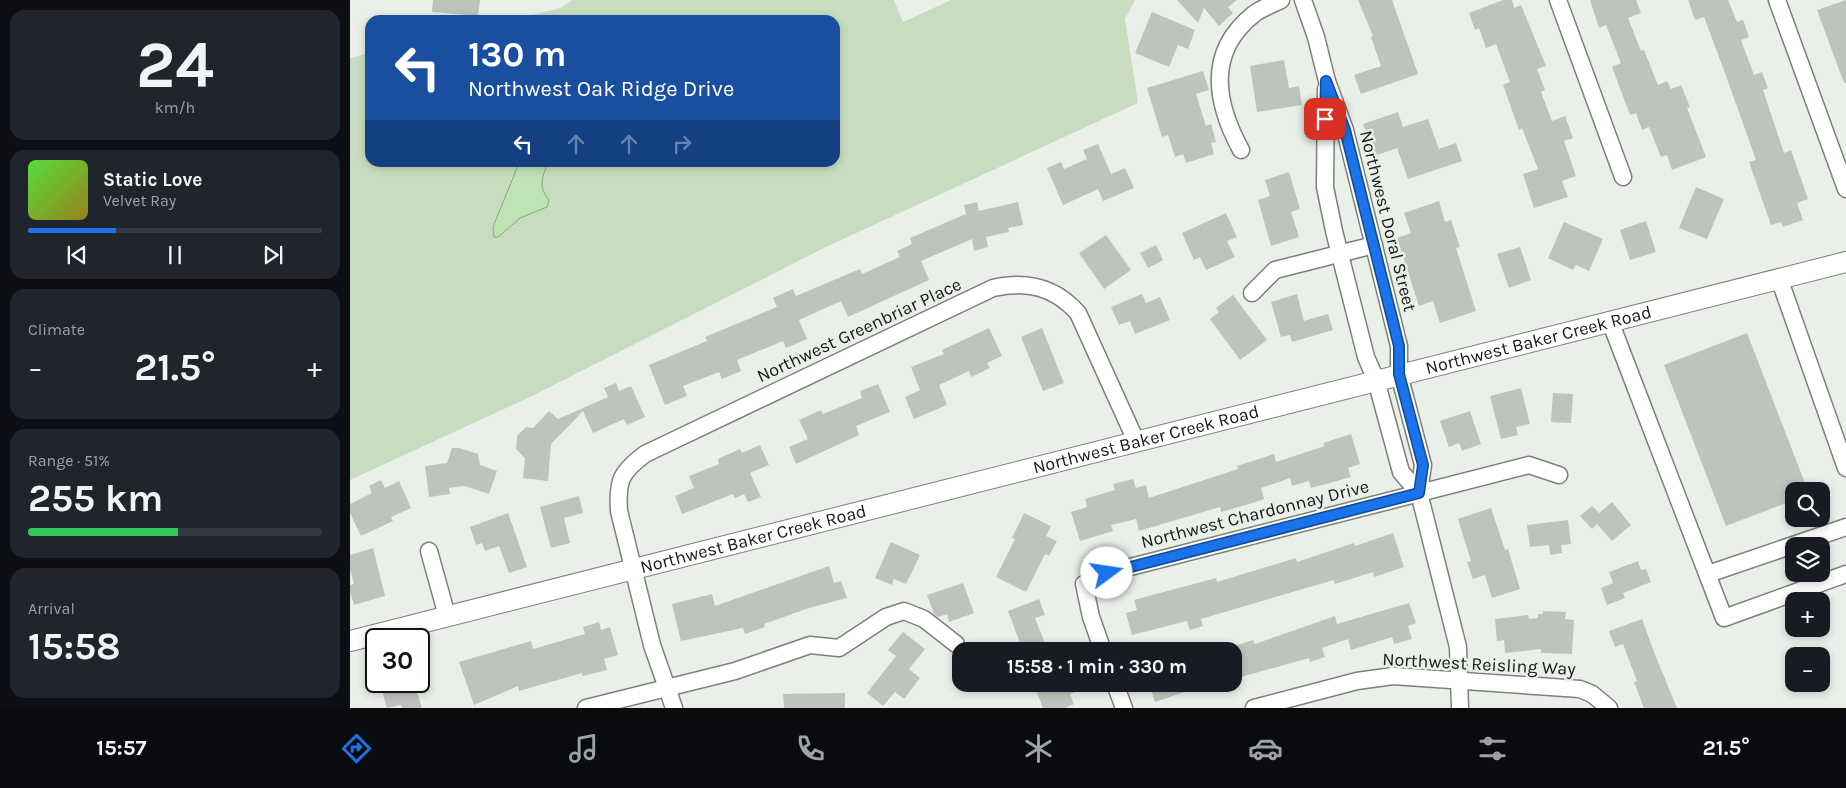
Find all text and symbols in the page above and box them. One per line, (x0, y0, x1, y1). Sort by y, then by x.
text: 24 (136, 27, 214, 103)
text: 130 m (468, 34, 566, 75)
icon: left (385, 35, 450, 100)
text: Northwest Oak Ridge Drive (468, 76, 734, 102)
text: km/h (155, 98, 195, 117)
pin (1304, 98, 1346, 140)
icon: arrive (1311, 105, 1339, 133)
street label: Northwest Doral Street (1355, 128, 1421, 314)
icon: left (509, 130, 537, 158)
icon: ahead (562, 130, 590, 158)
icon: ahead (615, 130, 643, 158)
icon: right (668, 130, 696, 158)
text: Static Love (103, 169, 202, 191)
text: Velvet Ray (103, 191, 176, 210)
icon: previous (63, 241, 91, 269)
icon: pause (161, 241, 189, 269)
icon: next (259, 241, 287, 269)
street label: Northwest Greenbriar Place (753, 273, 965, 387)
street label: Northwest Baker Creek Road (1423, 301, 1654, 379)
text: Climate (28, 320, 85, 339)
text: 21.5° (134, 345, 216, 390)
text: − (28, 351, 43, 384)
text: + (307, 351, 322, 384)
street label: Northwest Baker Creek Road (1030, 400, 1261, 479)
text: Range · 51% (28, 451, 110, 470)
street label: Northwest Chardonnay Drive (1139, 475, 1371, 553)
text: 255 km (28, 476, 163, 521)
map controls (1785, 482, 1830, 692)
button: search (1785, 482, 1830, 527)
street label: Northwest Baker Creek Road (638, 500, 869, 578)
button: layers (1785, 537, 1830, 582)
position arrow (1080, 546, 1132, 598)
button: + (1785, 592, 1830, 637)
text: Arrival (28, 599, 75, 618)
text: 15:58 (28, 624, 121, 669)
speed limit sign: 30 (365, 628, 430, 693)
button: − (1785, 647, 1830, 692)
street label: Northwest Reisling Way (1382, 648, 1577, 680)
text: 15:58 · 1 min · 330 m (1007, 656, 1187, 678)
icon: directions (339, 731, 374, 766)
icon: music (566, 731, 601, 766)
icon: phone (793, 731, 828, 766)
icon: climate (1021, 731, 1056, 766)
icon: car (1248, 731, 1283, 766)
icon: filters (1475, 731, 1510, 766)
text: 15:57 (96, 735, 146, 761)
text: 21.5° (1703, 735, 1750, 761)

